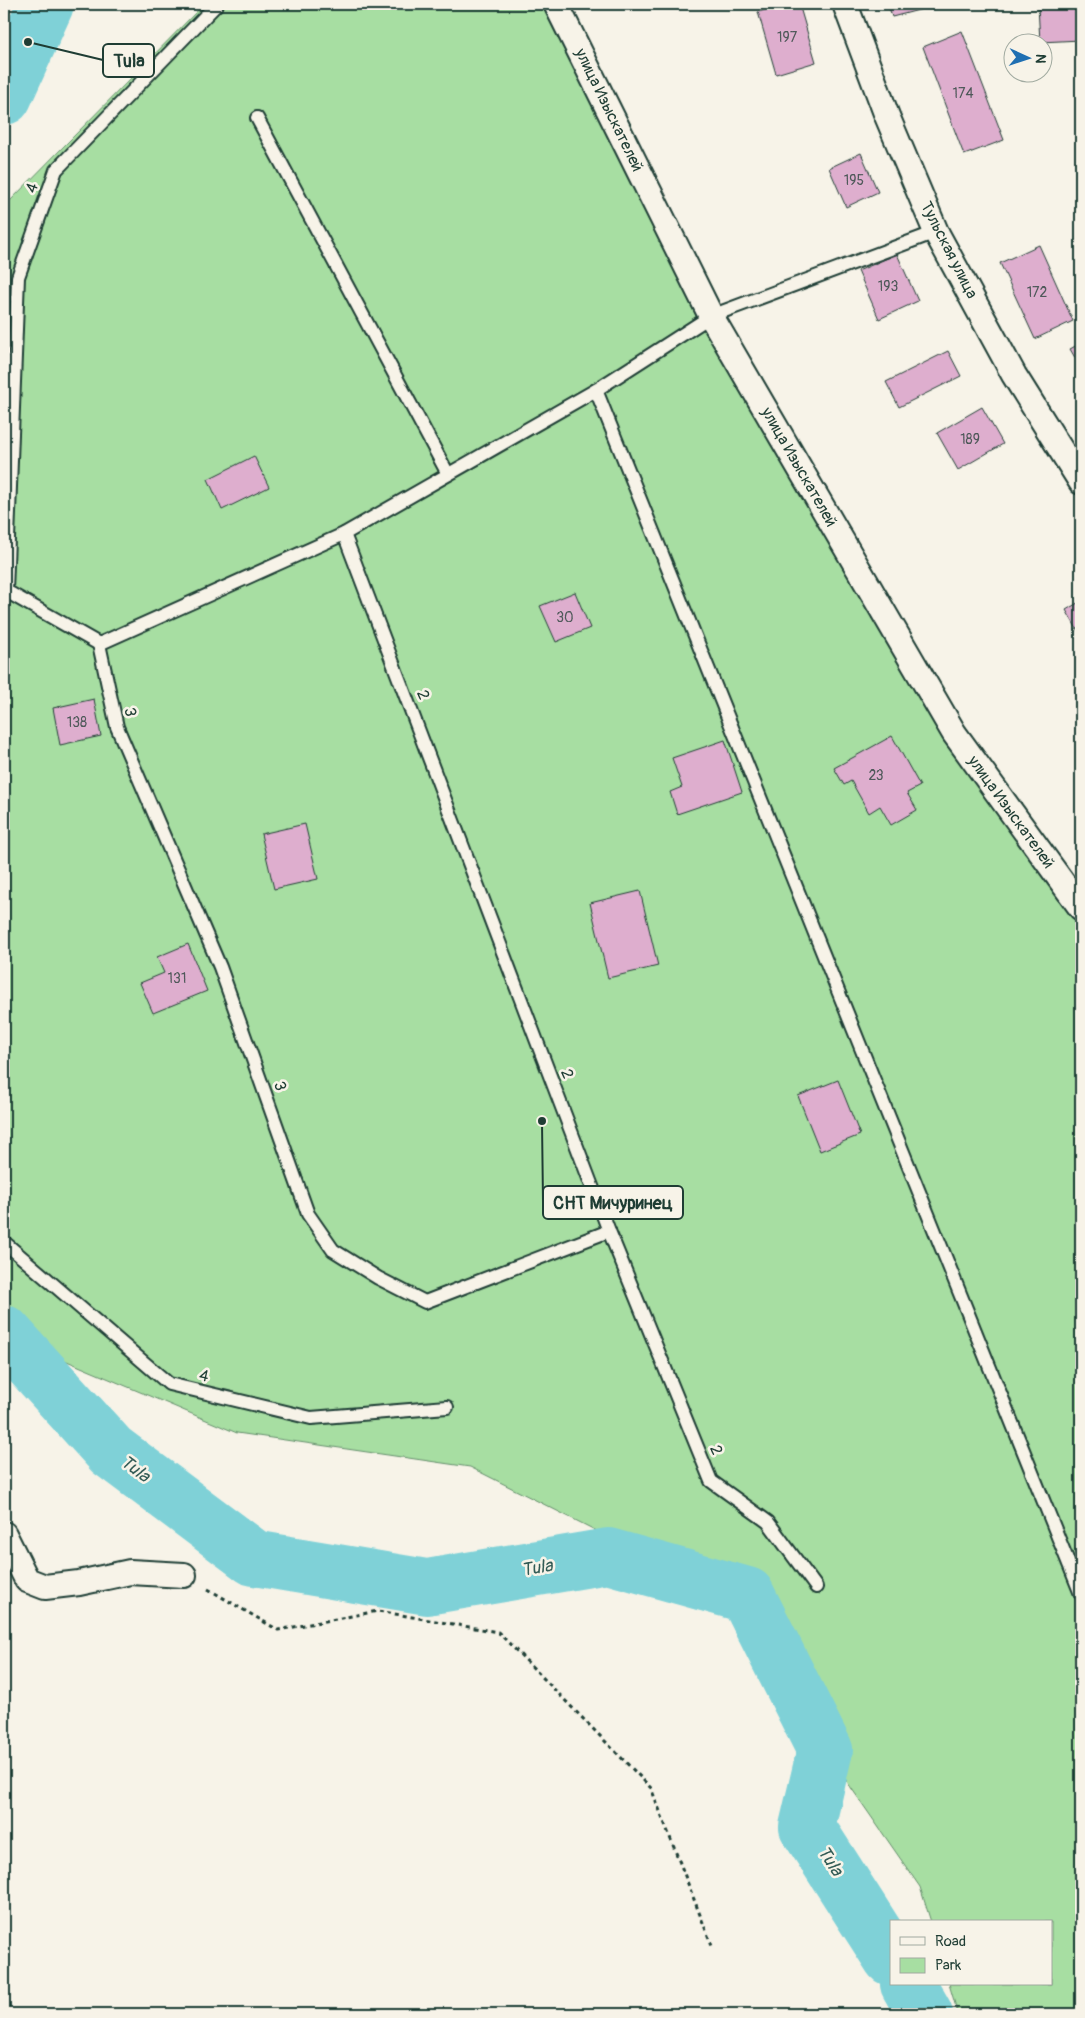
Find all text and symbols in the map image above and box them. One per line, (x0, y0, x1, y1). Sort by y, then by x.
house number: 197 (777, 29, 798, 46)
north arrow (1002, 32, 1052, 82)
callout: Tula (103, 44, 154, 77)
street label: улица Изыскателей (570, 44, 647, 175)
text: Tula (112, 50, 145, 73)
text: N (1032, 53, 1049, 64)
house number: 174 (953, 85, 974, 102)
house number: 195 (844, 172, 864, 189)
street label: 4 (21, 180, 43, 196)
street label: Тульская улица (916, 198, 982, 302)
house number: 193 (878, 278, 898, 295)
house number: 172 (1027, 284, 1048, 301)
street label: улица Изыскателей (756, 403, 841, 530)
house number: 189 (960, 431, 980, 448)
house number: 30 (556, 609, 574, 626)
street label: 2 (412, 687, 434, 703)
street label: 3 (119, 706, 141, 719)
house number: 138 (67, 714, 87, 731)
street label: улица Изыскателей (963, 751, 1059, 872)
house number: 23 (868, 767, 884, 784)
house number: 131 (168, 970, 186, 987)
street label: 2 (556, 1066, 578, 1082)
street label: 3 (269, 1079, 291, 1094)
callout: СНТ Мичуринец (543, 1186, 683, 1219)
text: СНТ Мичуринец (553, 1192, 673, 1215)
street label: 4 (197, 1365, 211, 1387)
street label: 2 (705, 1442, 727, 1458)
water label: Tula (116, 1450, 156, 1489)
water label: Tula (520, 1554, 556, 1582)
water label: Tula (812, 1842, 849, 1882)
legend (890, 1920, 1052, 1986)
text: Road (935, 1932, 966, 1951)
text: Park (935, 1956, 962, 1975)

